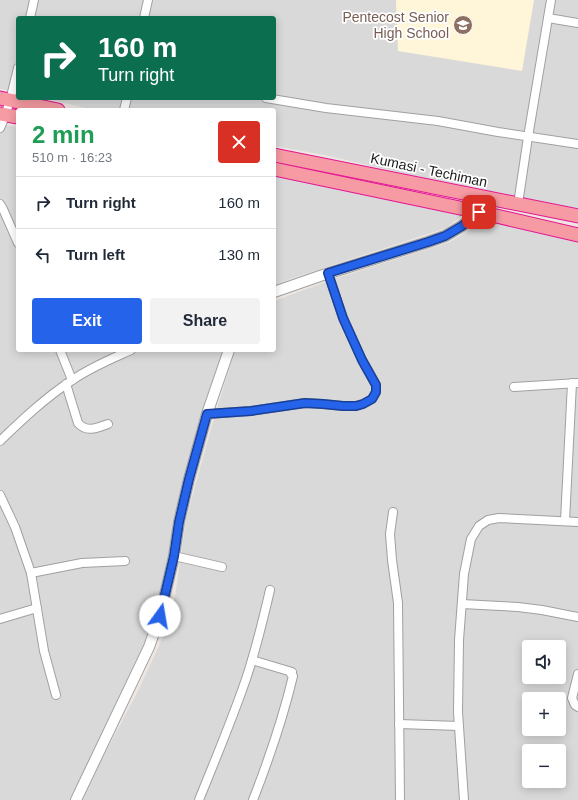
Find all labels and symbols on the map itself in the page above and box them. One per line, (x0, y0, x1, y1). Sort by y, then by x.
place label: Pentecost Senior High School (342, 9, 449, 41)
school or university icon: Pentecost Senior High School (452, 14, 474, 36)
street label: Kumasi - Techiman (369, 150, 489, 190)
pin (462, 195, 496, 229)
position arrow (139, 595, 181, 637)

